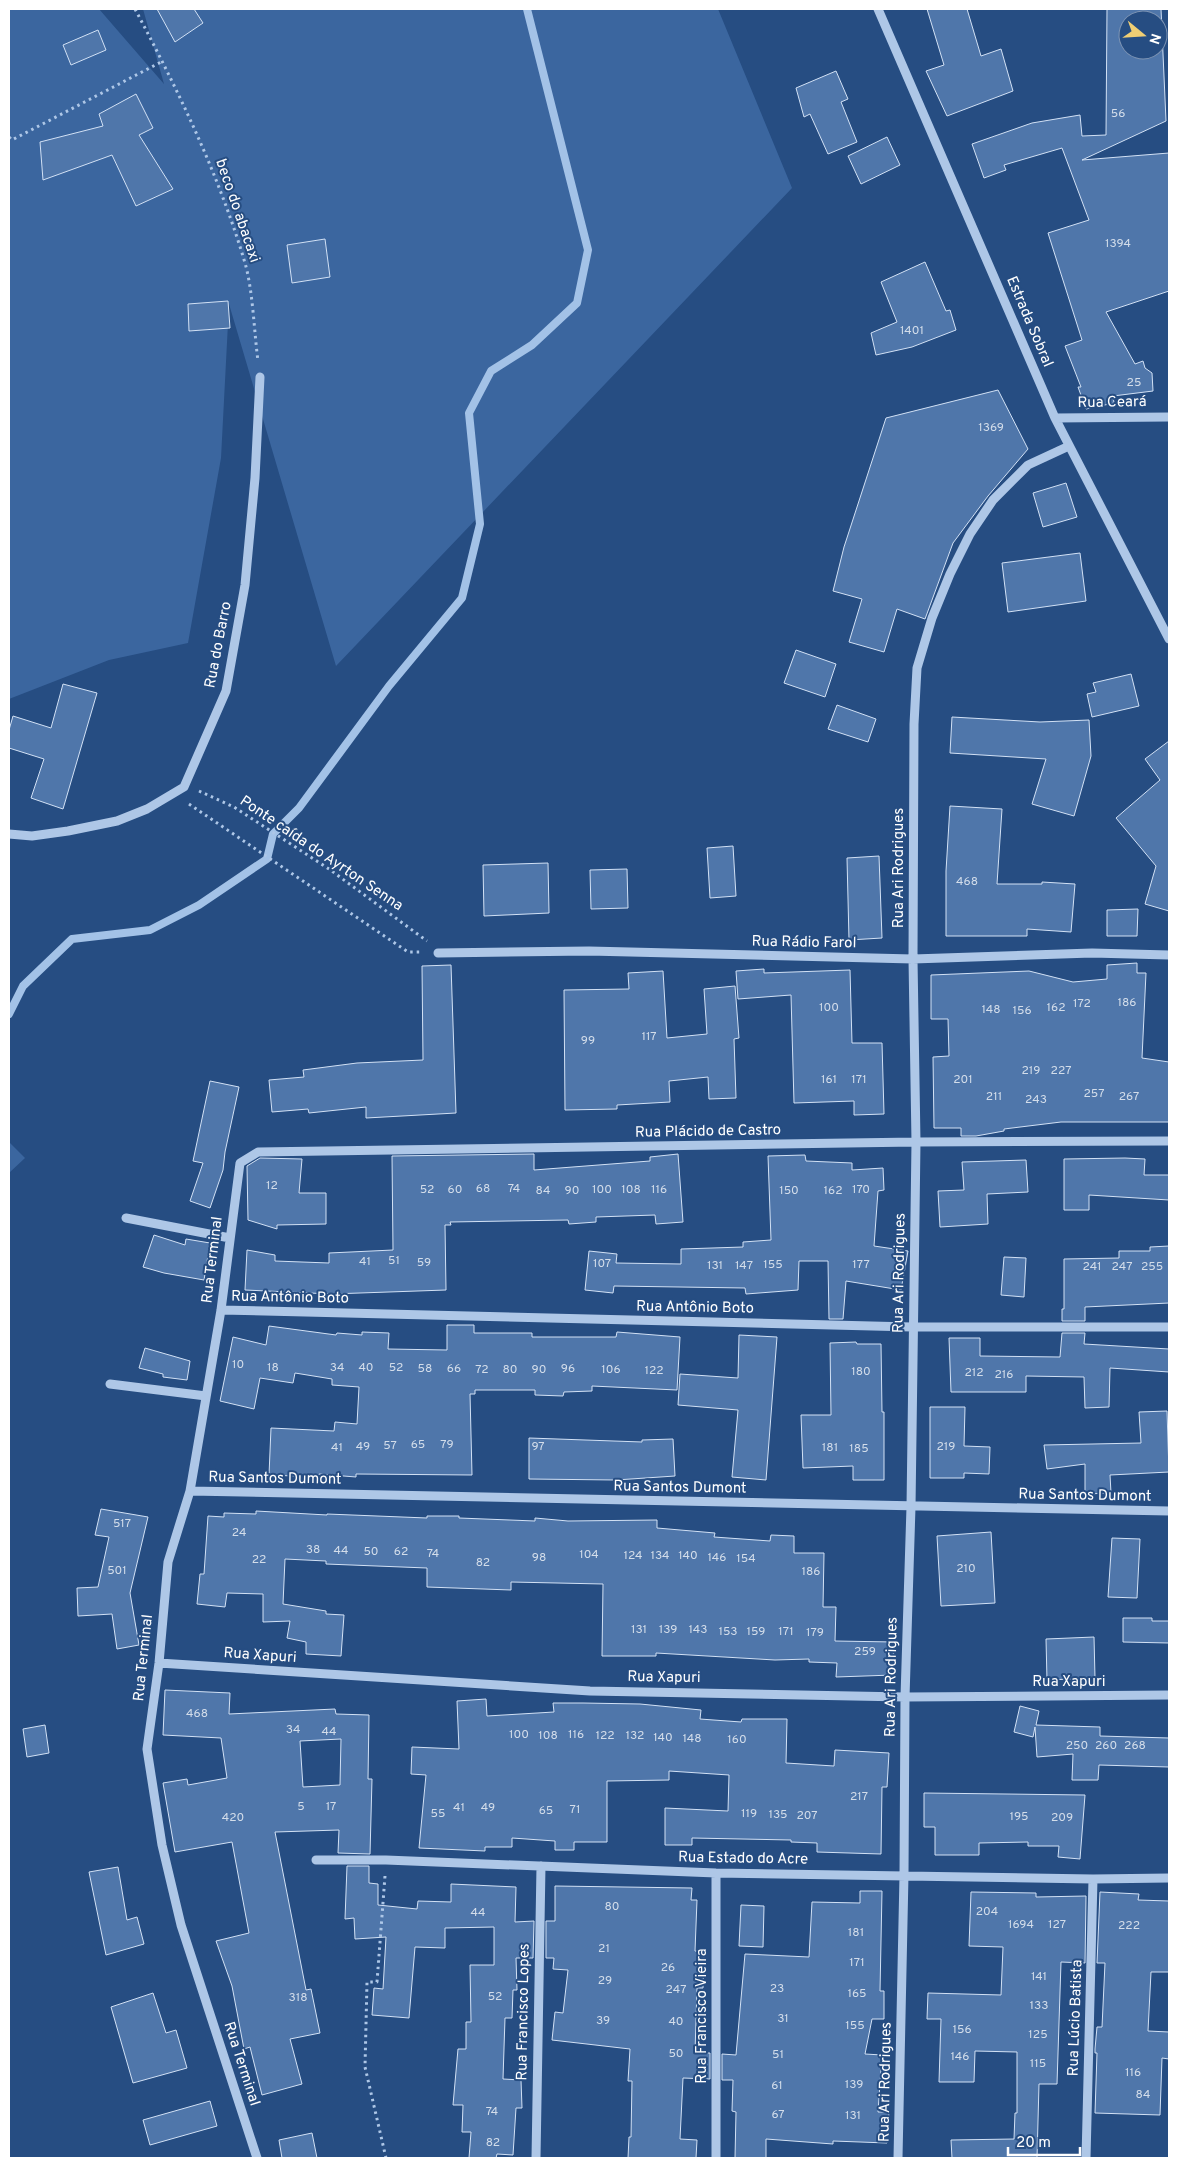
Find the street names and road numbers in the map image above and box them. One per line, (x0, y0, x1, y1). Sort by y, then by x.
street label: beco do abacaxi (210, 157, 264, 265)
street label: Estrada Sobral (1001, 274, 1057, 370)
street label: Rua Ceará (1077, 393, 1147, 413)
street label: Rua do Barro (201, 600, 237, 690)
street label: Ponte caída do Ayrton Senna (236, 792, 406, 916)
street label: Rua Ari Rodrigues (890, 808, 909, 928)
street label: Rua Rádio Farol (751, 933, 857, 953)
street label: Rua Plácido de Castro (635, 1121, 781, 1143)
street label: Rua Ari Rodrigues (889, 1213, 911, 1333)
street label: Rua Terminal (198, 1215, 228, 1305)
street label: Rua Antônio Boto (231, 1287, 349, 1309)
street label: Rua Antônio Boto (636, 1297, 754, 1319)
street label: Rua Santos Dumont (208, 1468, 342, 1490)
street label: Rua Santos Dumont (613, 1477, 747, 1499)
street label: Rua Santos Dumont (1018, 1485, 1152, 1507)
street label: Rua Terminal (130, 1614, 158, 1702)
street label: Rua Ari Rodrigues (881, 1617, 903, 1737)
street label: Rua Xapuri (223, 1644, 297, 1668)
street label: Rua Xapuri (627, 1668, 701, 1688)
street label: Rua Xapuri (1032, 1673, 1106, 1692)
street label: Rua Estado do Acre (678, 1848, 808, 1870)
street label: Rua Francisco Lopes (513, 1943, 535, 2081)
street label: Rua Francisco Vieira (693, 1948, 712, 2084)
street label: Rua Lúcio Batista (1064, 1959, 1088, 2077)
street label: Rua Terminal (218, 2020, 264, 2108)
street label: Rua Ari Rodrigues (875, 2022, 897, 2142)

